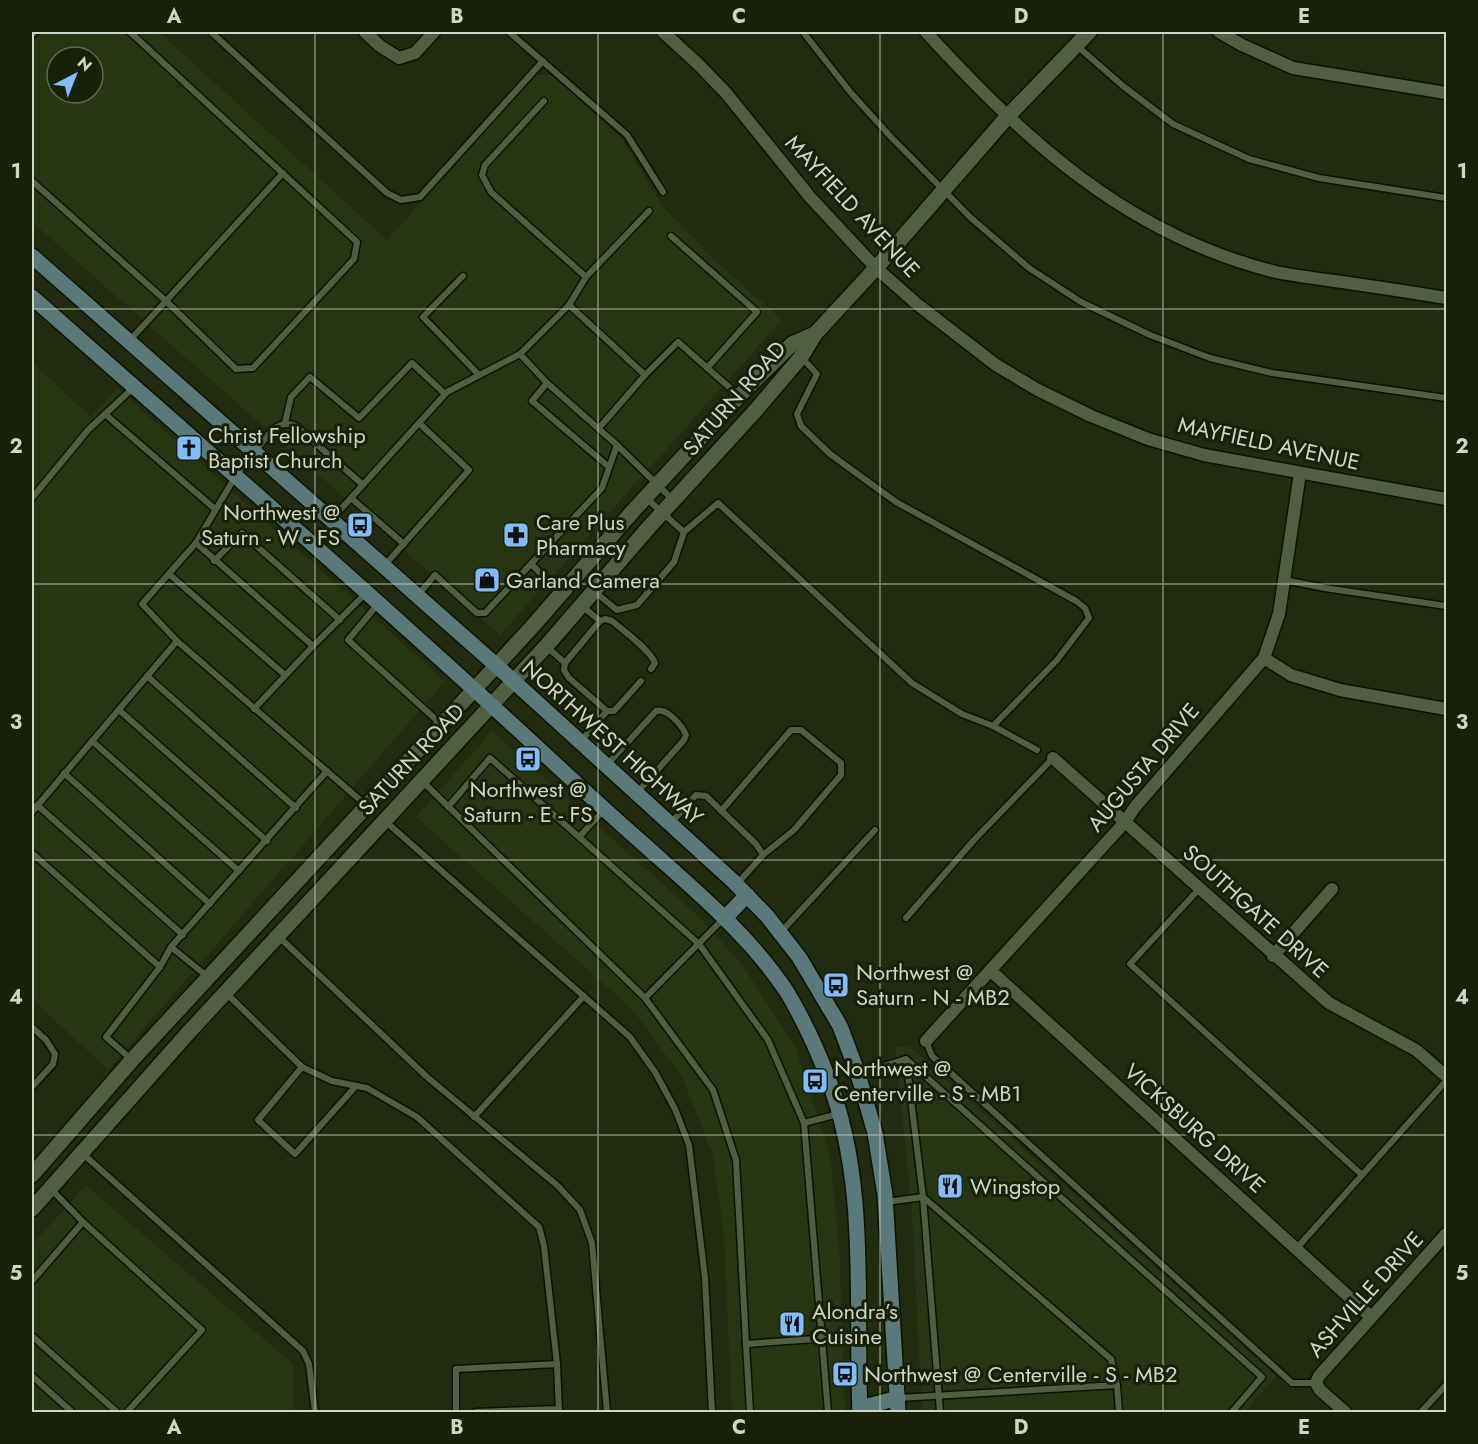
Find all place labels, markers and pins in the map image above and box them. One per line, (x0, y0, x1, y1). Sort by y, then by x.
place label: Christ Fellowship Baptist Church (208, 419, 366, 476)
church icon: Christ Fellowship Baptist Church (174, 433, 204, 463)
place label: Northwest @ Saturn - W - FS (201, 496, 340, 553)
place label: Care Plus Pharmacy (536, 506, 626, 563)
bus stop icon: Northwest @ Saturn - W - FS (345, 510, 375, 540)
pharmacy icon: Care Plus Pharmacy (501, 520, 531, 550)
place label: Garland Camera (506, 564, 660, 596)
shop icon: Garland Camera (472, 565, 502, 595)
bus stop icon: Northwest @ Saturn - E - FS (513, 744, 543, 774)
place label: Northwest @ Saturn - E - FS (463, 773, 593, 830)
place label: Northwest @ Saturn - N - MB2 (856, 956, 1010, 1013)
bus stop icon: Northwest @ Saturn - N - MB2 (821, 970, 851, 1000)
place label: Northwest @ Centerville - S - MB1 (834, 1052, 1021, 1109)
bus stop icon: Northwest @ Centerville - S - MB1 (800, 1066, 830, 1096)
place label: Wingstop (970, 1170, 1060, 1202)
restaurant icon: Wingstop (935, 1171, 965, 1201)
place label: Alondra’s Cuisine (812, 1295, 898, 1352)
restaurant icon: Alondra’s Cuisine (777, 1309, 807, 1339)
place label: Northwest @ Centerville - S - MB2 (864, 1358, 1178, 1390)
bus stop icon: Northwest @ Centerville - S - MB2 (830, 1359, 860, 1389)

